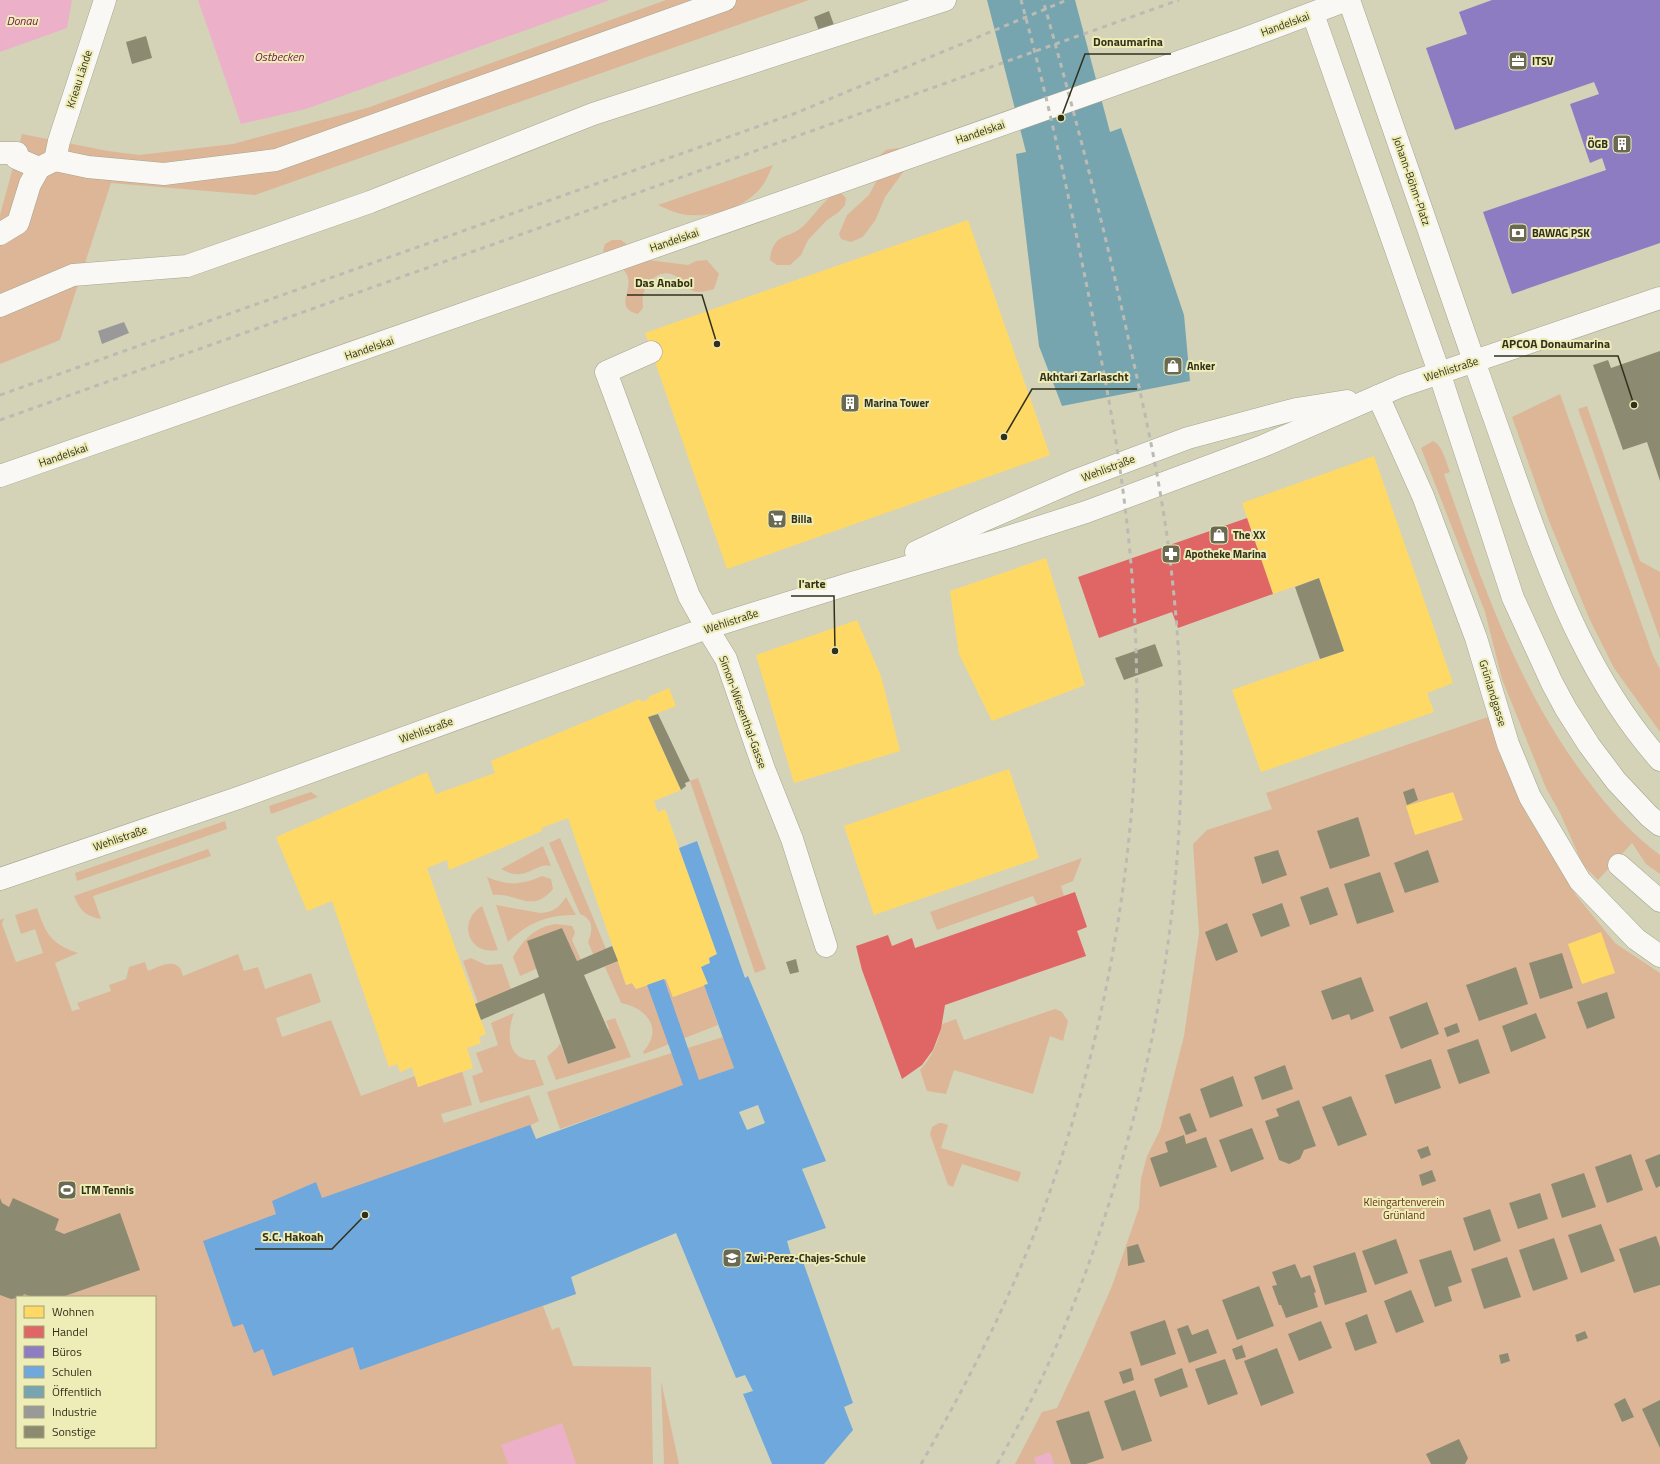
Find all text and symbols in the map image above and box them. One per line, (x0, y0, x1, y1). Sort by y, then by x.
street label: Handelskai (1258, 8, 1312, 40)
water label: Donau (6, 11, 39, 30)
callout: Donaumarina (1085, 30, 1171, 54)
text: Donaumarina (1093, 32, 1163, 51)
water label: Ostbecken (254, 47, 305, 66)
street label: Krieau Lände (62, 48, 96, 110)
office icon: ITSV (1507, 50, 1529, 72)
place label: ITSV (1532, 53, 1554, 69)
street label: Handelskai (953, 116, 1007, 148)
building icon: ÖGB (1611, 133, 1633, 155)
street label: Johann-Böhm-Platz (1389, 134, 1435, 228)
place label: ÖGB (1587, 136, 1608, 152)
bank icon: BAWAG PSK (1507, 222, 1529, 244)
street label: Handelskai (647, 224, 701, 256)
place label: BAWAG PSK (1532, 225, 1590, 241)
callout: Das Anabol (627, 271, 702, 295)
text: Das Anabol (635, 273, 693, 292)
street label: Handelskai (342, 332, 396, 364)
callout: APCOA Donaumarina (1494, 332, 1618, 356)
text: APCOA Donaumarina (1502, 334, 1610, 353)
street label: Wehlistraße (1422, 353, 1481, 385)
shop icon: Anker (1162, 355, 1184, 377)
place label: Anker (1187, 358, 1215, 374)
callout: Akhtari Zarlascht (1032, 365, 1137, 389)
text: Akhtari Zarlascht (1039, 367, 1129, 386)
building icon: Marina Tower (839, 392, 861, 414)
place label: Marina Tower (864, 395, 929, 411)
street label: Handelskai (36, 439, 90, 471)
street label: Wehlistraße (1079, 450, 1137, 486)
supermarket icon: Billa (766, 508, 788, 530)
place label: Billa (791, 511, 812, 527)
shop icon: The XX (1208, 524, 1230, 546)
place label: The XX (1233, 527, 1266, 543)
pharmacy icon: Apotheke Marina (1160, 543, 1182, 565)
place label: Apotheke Marina (1185, 546, 1267, 562)
callout: l'arte (791, 572, 834, 596)
text: l'arte (798, 574, 826, 593)
street label: Wehlistraße (702, 605, 761, 637)
street label: Simon-Wiesenthal-Gasse (715, 653, 771, 771)
street label: Grünlandgasse (1475, 658, 1511, 729)
street label: Wehlistraße (397, 713, 456, 747)
street label: Wehlistraße (91, 821, 150, 855)
sports icon: LTM Tennis (56, 1179, 78, 1201)
place label: LTM Tennis (81, 1182, 134, 1198)
park label: Kleingartenverein Grünland (1363, 1194, 1445, 1223)
callout: S.C. Hakoah (255, 1225, 332, 1249)
text: S.C. Hakoah (262, 1227, 324, 1246)
school or university icon: Zwi-Perez-Chajes-Schule (721, 1247, 743, 1269)
place label: Zwi-Perez-Chajes-Schule (746, 1250, 866, 1266)
legend (16, 1296, 156, 1448)
text: Wohnen (52, 1302, 94, 1321)
text: Handel (52, 1322, 88, 1341)
text: Büros (52, 1342, 82, 1361)
text: Schulen (52, 1362, 92, 1381)
text: Öffentlich (52, 1382, 102, 1401)
text: Industrie (52, 1402, 97, 1421)
text: Sonstige (52, 1422, 96, 1441)

